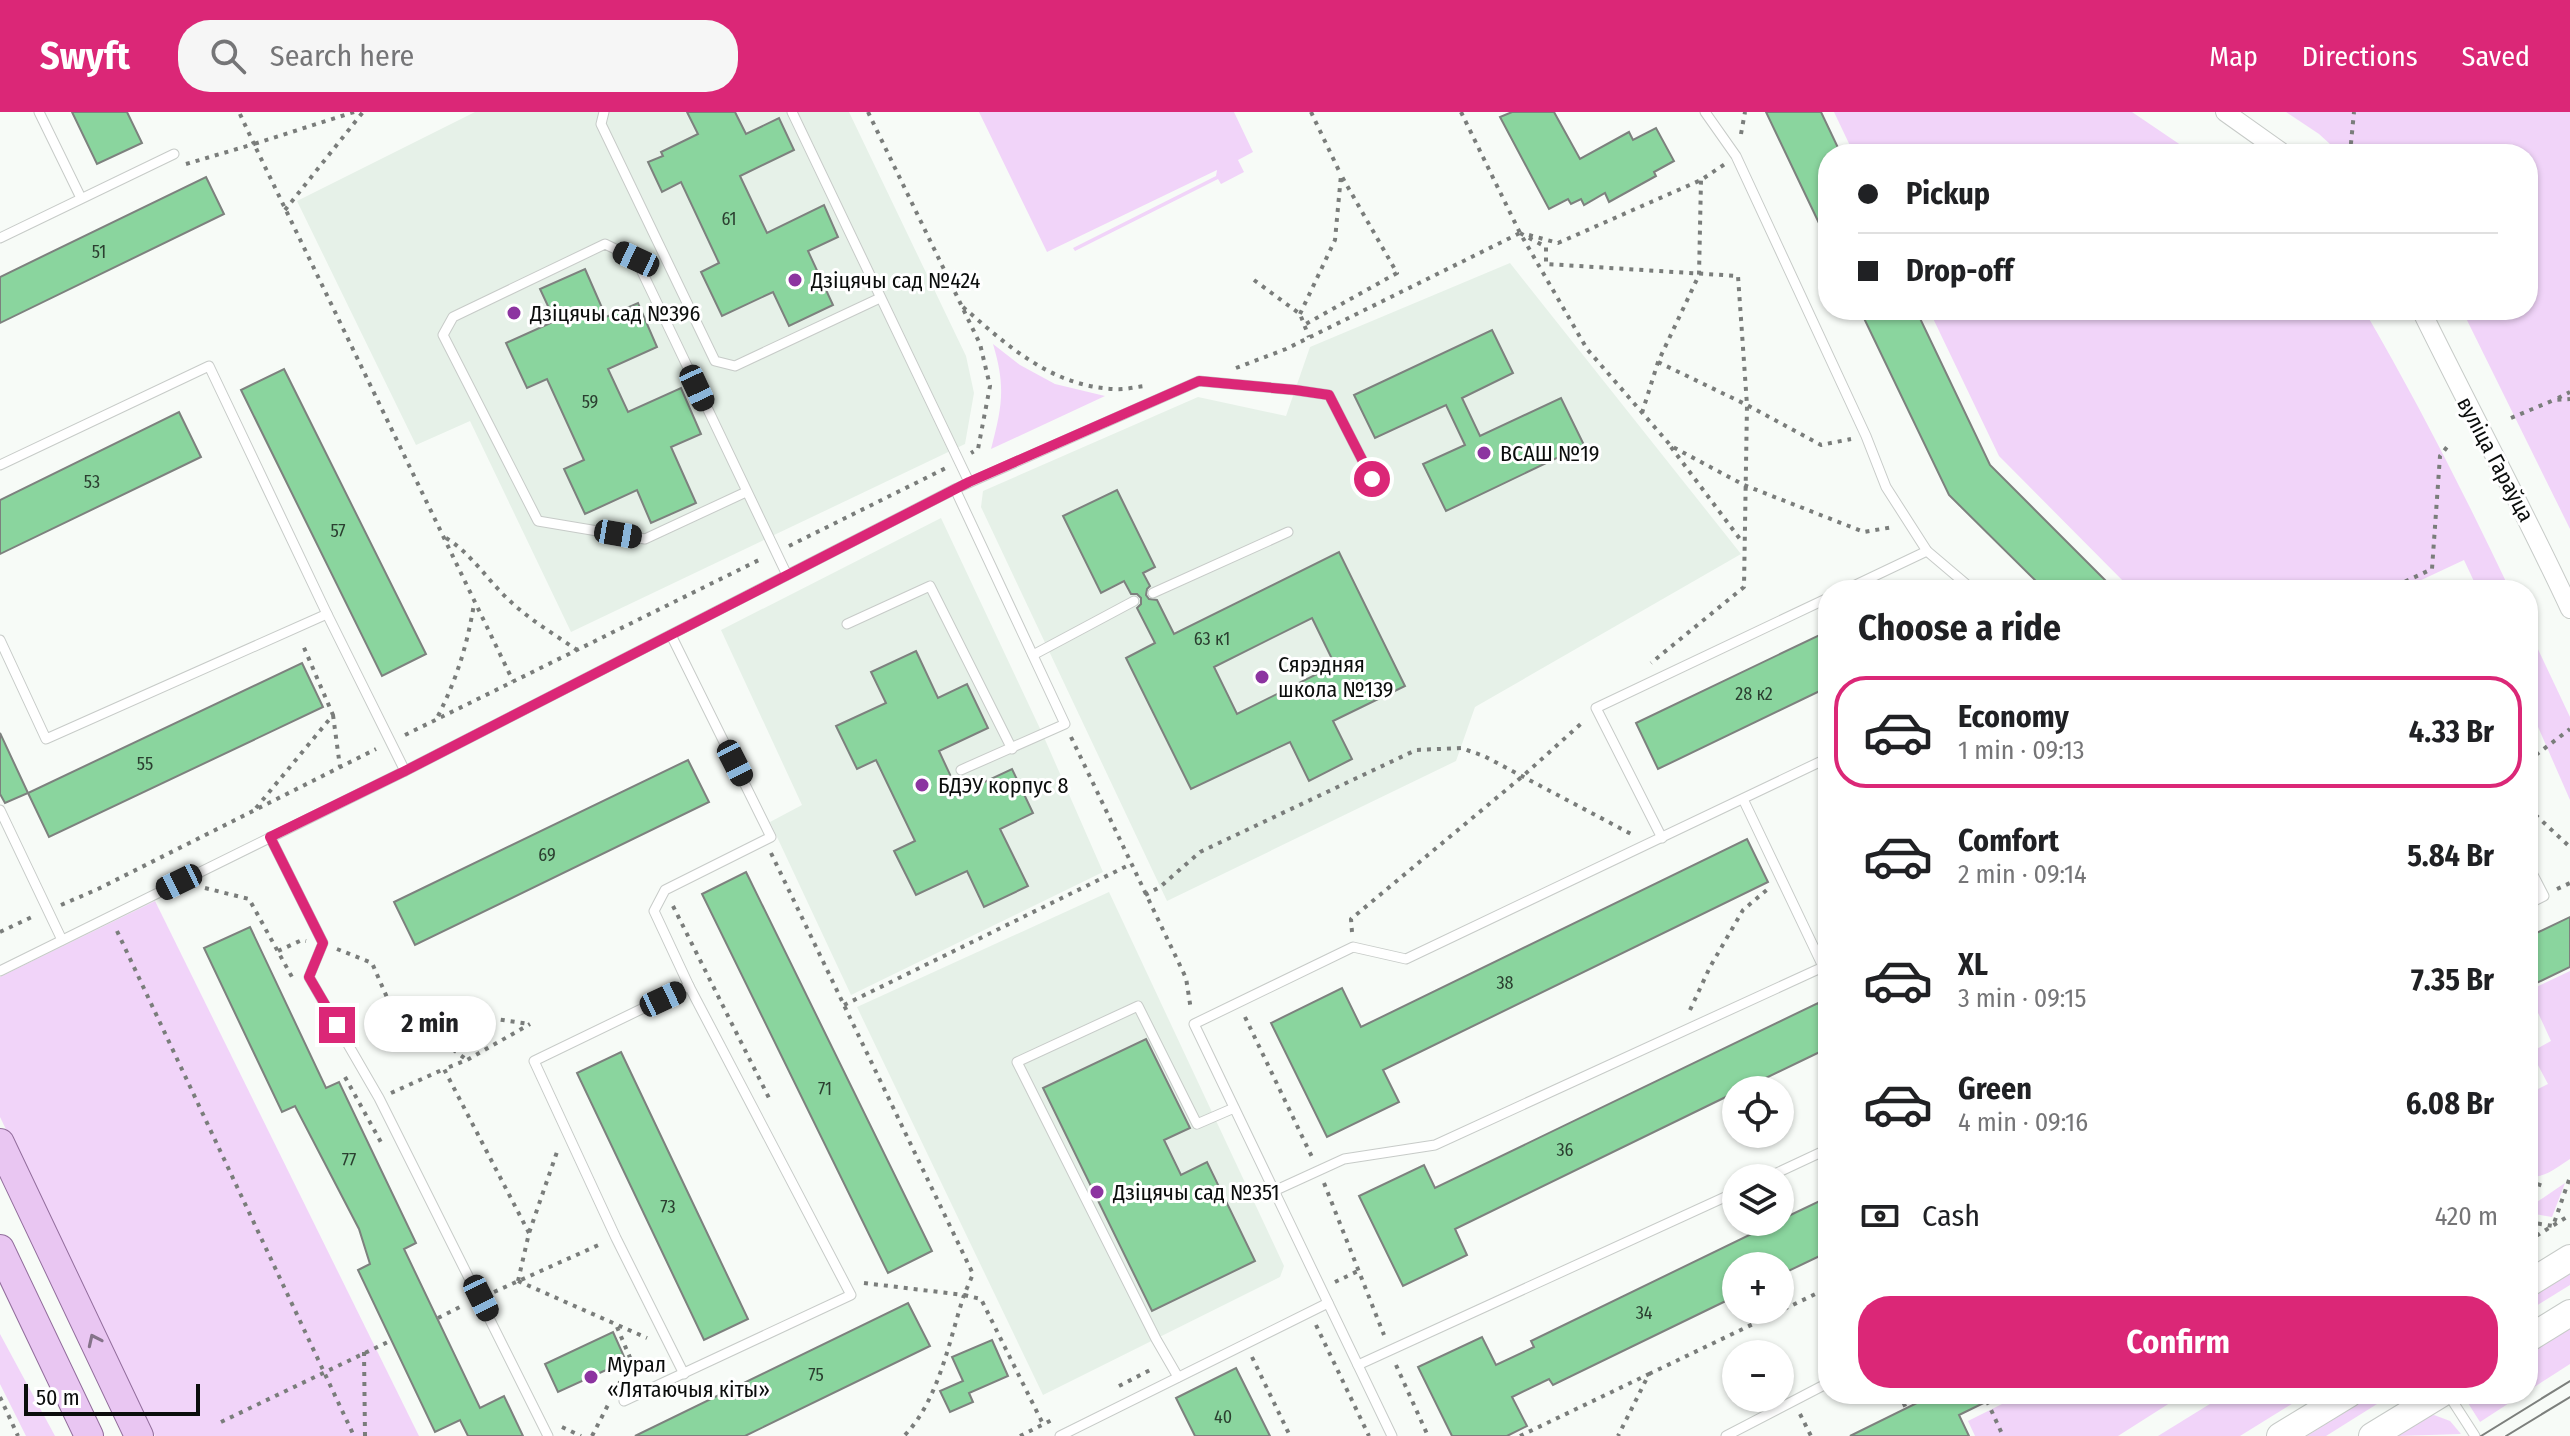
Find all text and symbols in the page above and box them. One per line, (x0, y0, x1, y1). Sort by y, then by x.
search box (178, 20, 738, 92)
text: Swyft (40, 33, 130, 79)
icon: search (206, 34, 250, 78)
text: Search here (270, 38, 414, 74)
text: Map (2209, 40, 2258, 73)
text: Directions (2302, 40, 2418, 73)
text: Saved (2462, 40, 2530, 73)
text: Pickup (1906, 176, 1990, 212)
house number: 61 (721, 208, 737, 230)
car (609, 238, 663, 280)
house number: 51 (92, 241, 106, 263)
text: Drop-off (1906, 253, 2013, 289)
place label: Дзіцячы сад №424 (810, 267, 981, 294)
marker: Дзіцячы сад №424 (786, 271, 804, 289)
place label: Дзіцячы сад №396 (529, 300, 701, 327)
marker: Дзіцячы сад №396 (505, 304, 523, 322)
car (676, 361, 718, 415)
house number: 59 (582, 391, 598, 413)
street label: вуліца Гараўца (2451, 392, 2540, 526)
place label: ВСАШ №19 (1500, 440, 1599, 467)
marker: ВСАШ №19 (1475, 444, 1493, 462)
route start (1354, 461, 1390, 497)
house number: 53 (84, 471, 100, 493)
car (592, 518, 644, 550)
house number: 57 (330, 520, 346, 542)
text: Choose a ride (1858, 606, 2061, 650)
house number: 63 к1 (1194, 628, 1230, 650)
place label: Сярэдняя школа №139 (1278, 651, 1394, 703)
marker: Сярэдняя школа №139 (1253, 668, 1271, 686)
house number: 28 к2 (1735, 683, 1773, 705)
icon: car (1862, 696, 1934, 768)
text: Economy (1958, 699, 2069, 735)
text: 4.33 Br (2409, 714, 2494, 750)
text: 1 min · 09:13 (1958, 735, 2085, 766)
car (713, 736, 757, 790)
house number: 55 (137, 753, 153, 775)
place label: БДЭУ корпус 8 (938, 772, 1068, 799)
marker: БДЭУ корпус 8 (913, 776, 931, 794)
icon: car (1862, 820, 1934, 892)
text: Comfort (1958, 823, 2059, 859)
text: 5.84 Br (2407, 838, 2494, 874)
house number: 69 (538, 844, 556, 866)
text: 2 min · 09:14 (1958, 859, 2087, 890)
car (152, 861, 206, 903)
icon: car (1862, 944, 1934, 1016)
text: XL (1958, 947, 1988, 983)
text: 7.35 Br (2411, 962, 2494, 998)
house number: 38 (1496, 972, 1514, 994)
car (636, 978, 690, 1020)
text: 3 min · 09:15 (1958, 983, 2086, 1014)
callout: 2 min (365, 997, 497, 1053)
route end (319, 1007, 355, 1043)
text: 2 min (401, 1008, 459, 1039)
icon: car (1862, 1068, 1934, 1140)
text: Green (1958, 1071, 2032, 1107)
map controls (1722, 1076, 1794, 1412)
button: locate (1722, 1076, 1794, 1148)
house number: 71 (818, 1078, 832, 1100)
text: 6.08 Br (2406, 1086, 2494, 1122)
text: 4 min · 09:16 (1958, 1107, 2088, 1138)
house number: 36 (1556, 1139, 1574, 1161)
house number: 77 (342, 1149, 356, 1171)
button: layers (1722, 1164, 1794, 1236)
place label: Дзіцячы сад №351 (1112, 1179, 1280, 1206)
marker: Дзіцячы сад №351 (1088, 1183, 1106, 1201)
icon: cash (1858, 1194, 1902, 1238)
house number: 73 (660, 1196, 676, 1218)
text: Cash (1922, 1198, 1980, 1234)
text: 420 m (2435, 1201, 2498, 1232)
button: + (1722, 1252, 1794, 1324)
car (460, 1271, 502, 1325)
button: Confirm (1858, 1296, 2498, 1388)
house number: 34 (1636, 1302, 1653, 1324)
one-way arrow (88, 1334, 104, 1349)
button: − (1722, 1340, 1794, 1412)
place label: Мурал «Лятаючыя кіты» (607, 1351, 770, 1403)
house number: 75 (808, 1364, 824, 1386)
marker: Мурал «Лятаючыя кіты» (582, 1368, 600, 1386)
scale bar (24, 1380, 200, 1416)
text: 50 m (36, 1384, 80, 1411)
house number: 40 (1214, 1406, 1232, 1428)

